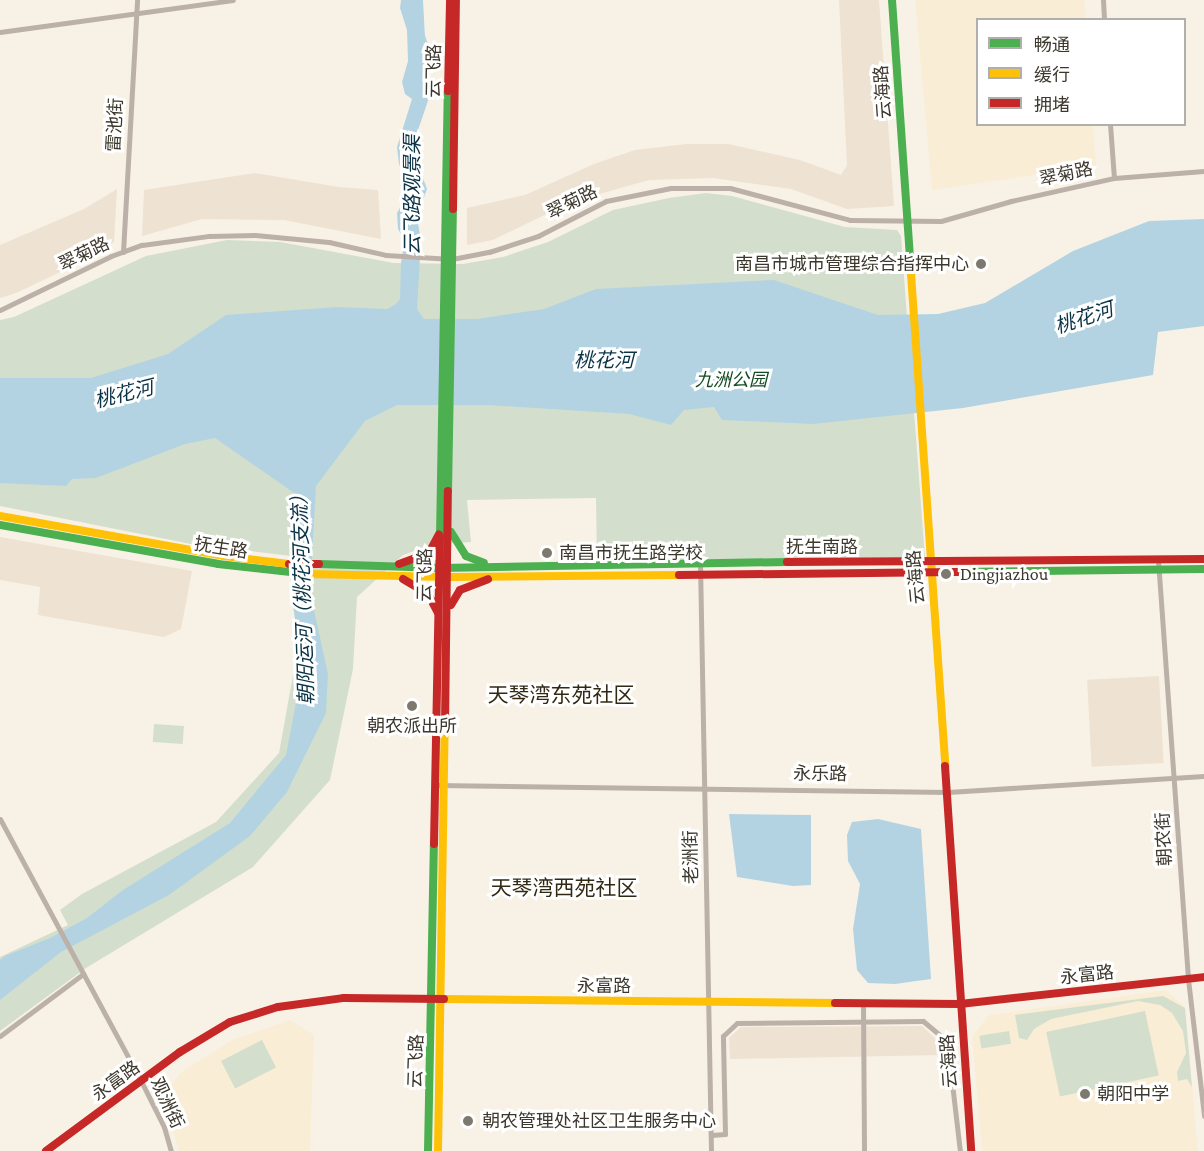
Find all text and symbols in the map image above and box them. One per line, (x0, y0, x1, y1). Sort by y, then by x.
legend (976, 18, 1186, 126)
text: 畅通 (1034, 35, 1070, 55)
street label: 云飞路 (423, 44, 445, 98)
street label: 云海路 (870, 64, 896, 120)
text: 缓行 (1034, 65, 1070, 85)
text: 拥堵 (1034, 95, 1070, 115)
street label: 雷池街 (103, 97, 127, 153)
water label: 云飞路观景渠 (400, 135, 424, 255)
street label: 翠菊路 (1037, 158, 1095, 190)
street label: 翠菊路 (543, 180, 601, 224)
street label: 翠菊路 (55, 232, 113, 276)
place label: 南昌市城市管理综合指挥中心 (735, 253, 969, 275)
marker: 南昌市城市管理综合指挥中心 (974, 257, 988, 271)
water label: 桃花河 (1052, 297, 1116, 339)
water label: 桃花河 (574, 348, 634, 372)
park label: 九洲公园 (695, 369, 767, 391)
water label: 桃花河 (92, 375, 156, 413)
water label: 朝阳运河（桃花河支流） (287, 485, 319, 705)
street label: 抚生路 (193, 533, 249, 563)
street label: 抚生南路 (786, 536, 858, 558)
place label: 南昌市抚生路学校 (559, 542, 703, 564)
marker: 南昌市抚生路学校 (540, 546, 554, 560)
street label: 云飞路 (414, 548, 436, 602)
street label: 云海路 (903, 549, 929, 605)
place label: Dingjiazhou (960, 563, 1048, 585)
marker: Dingjiazhou (937, 565, 955, 583)
district label: 天琴湾东苑社区 (488, 682, 634, 708)
marker: 朝农派出所 (405, 699, 419, 713)
place label: 朝农派出所 (367, 715, 457, 737)
street label: 永乐路 (793, 763, 847, 785)
street label: 朝农街 (1152, 811, 1176, 867)
street label: 老洲街 (680, 830, 702, 884)
district label: 天琴湾西苑社区 (491, 875, 637, 901)
street label: 永富路 (1059, 961, 1115, 989)
street label: 永富路 (577, 975, 631, 997)
street label: 云海路 (936, 1033, 962, 1089)
street label: 云飞路 (404, 1034, 428, 1088)
street label: 永富路 (88, 1056, 144, 1106)
street label: 观洲街 (146, 1074, 188, 1132)
place label: 朝阳中学 (1097, 1083, 1169, 1105)
marker: 朝阳中学 (1078, 1087, 1092, 1101)
place label: 朝农管理处社区卫生服务中心 (482, 1110, 716, 1132)
marker: 朝农管理处社区卫生服务中心 (459, 1112, 477, 1130)

